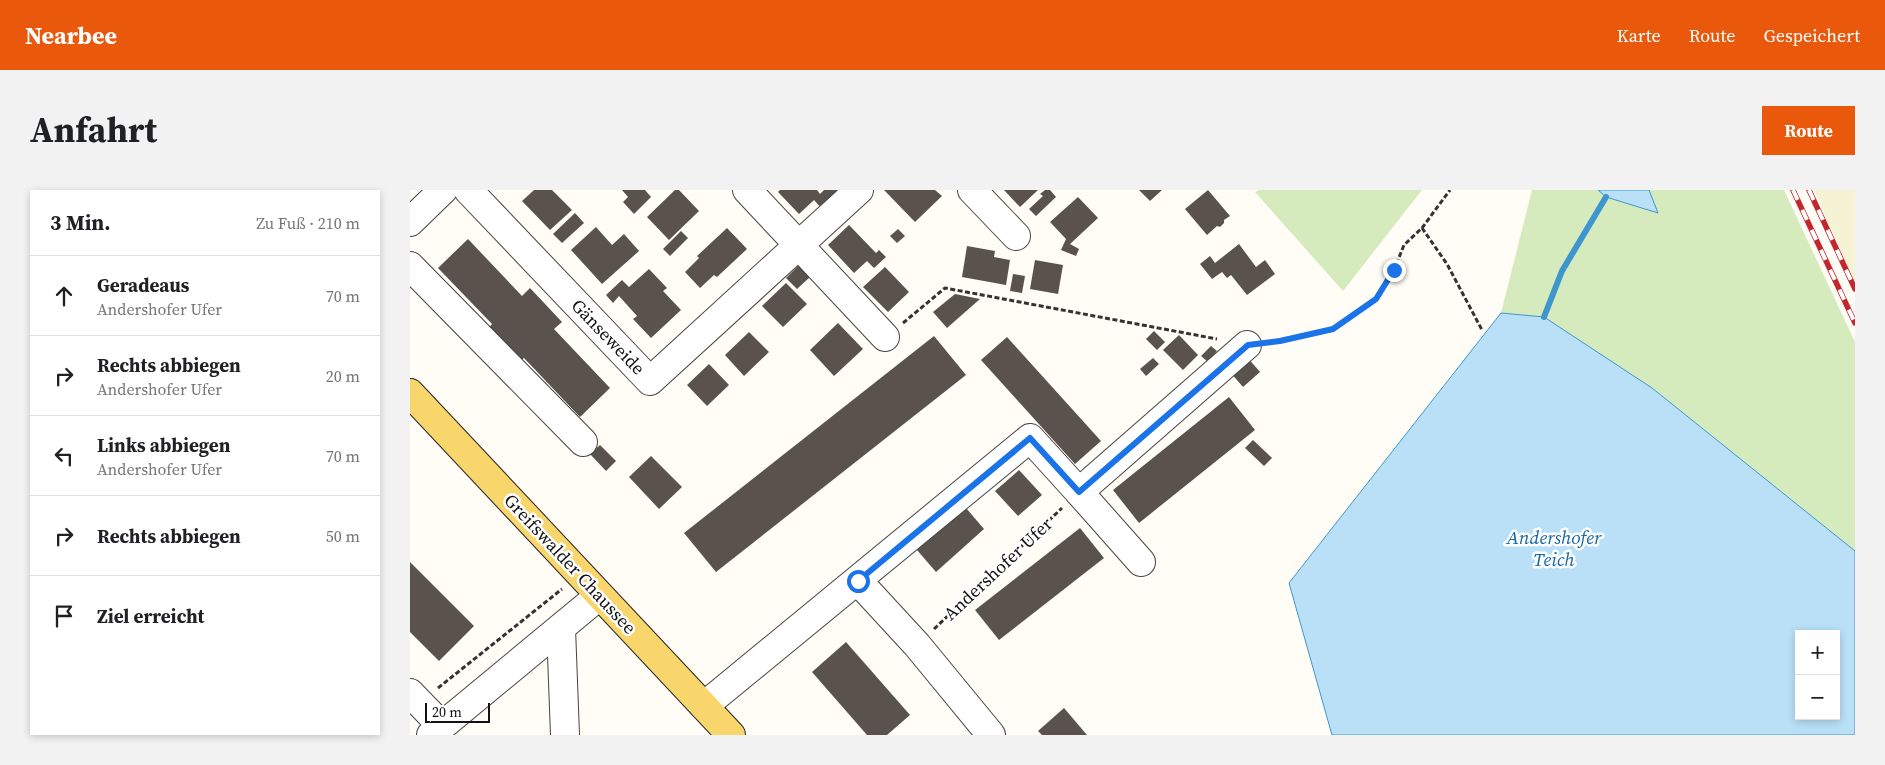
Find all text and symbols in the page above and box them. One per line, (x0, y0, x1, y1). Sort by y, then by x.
text: Nearbee (25, 19, 117, 52)
text: Karte (1617, 23, 1661, 48)
text: Route (1689, 23, 1735, 48)
text: Gespeichert (1763, 23, 1860, 48)
text: Anfahrt (30, 106, 157, 154)
button: Route (1762, 106, 1855, 155)
text: 3 Min. (50, 208, 111, 237)
text: Zu Fuß · 210 m (256, 212, 360, 234)
route end (1383, 259, 1406, 282)
text: Geradeaus (97, 272, 189, 298)
icon: ahead (50, 282, 78, 310)
text: 70 m (326, 285, 360, 307)
street label: Gänseweide (566, 293, 651, 380)
text: Andershofer Ufer (97, 298, 222, 320)
text: Rechts abbiegen (97, 352, 241, 378)
icon: right (50, 362, 78, 390)
text: 20 m (326, 365, 360, 387)
text: Andershofer Ufer (97, 378, 222, 400)
text: Links abbiegen (97, 432, 230, 458)
icon: left (50, 442, 78, 470)
text: 70 m (326, 445, 360, 467)
text: Andershofer Ufer (97, 458, 222, 480)
street label: Greifswalder Chaussee (499, 488, 642, 639)
street label: Andershofer Ufer (938, 511, 1058, 626)
icon: right (50, 522, 78, 550)
text: Rechts abbiegen (97, 523, 241, 549)
water label: Andershofer Teich (1505, 524, 1603, 572)
text: 50 m (326, 525, 360, 547)
route start (847, 570, 870, 593)
icon: arrive (50, 602, 78, 630)
text: Ziel erreicht (97, 603, 204, 629)
map controls (1795, 630, 1840, 720)
button: + (1795, 630, 1840, 675)
button: − (1795, 675, 1840, 720)
scale bar (425, 700, 490, 723)
text: 20 m (432, 702, 462, 722)

